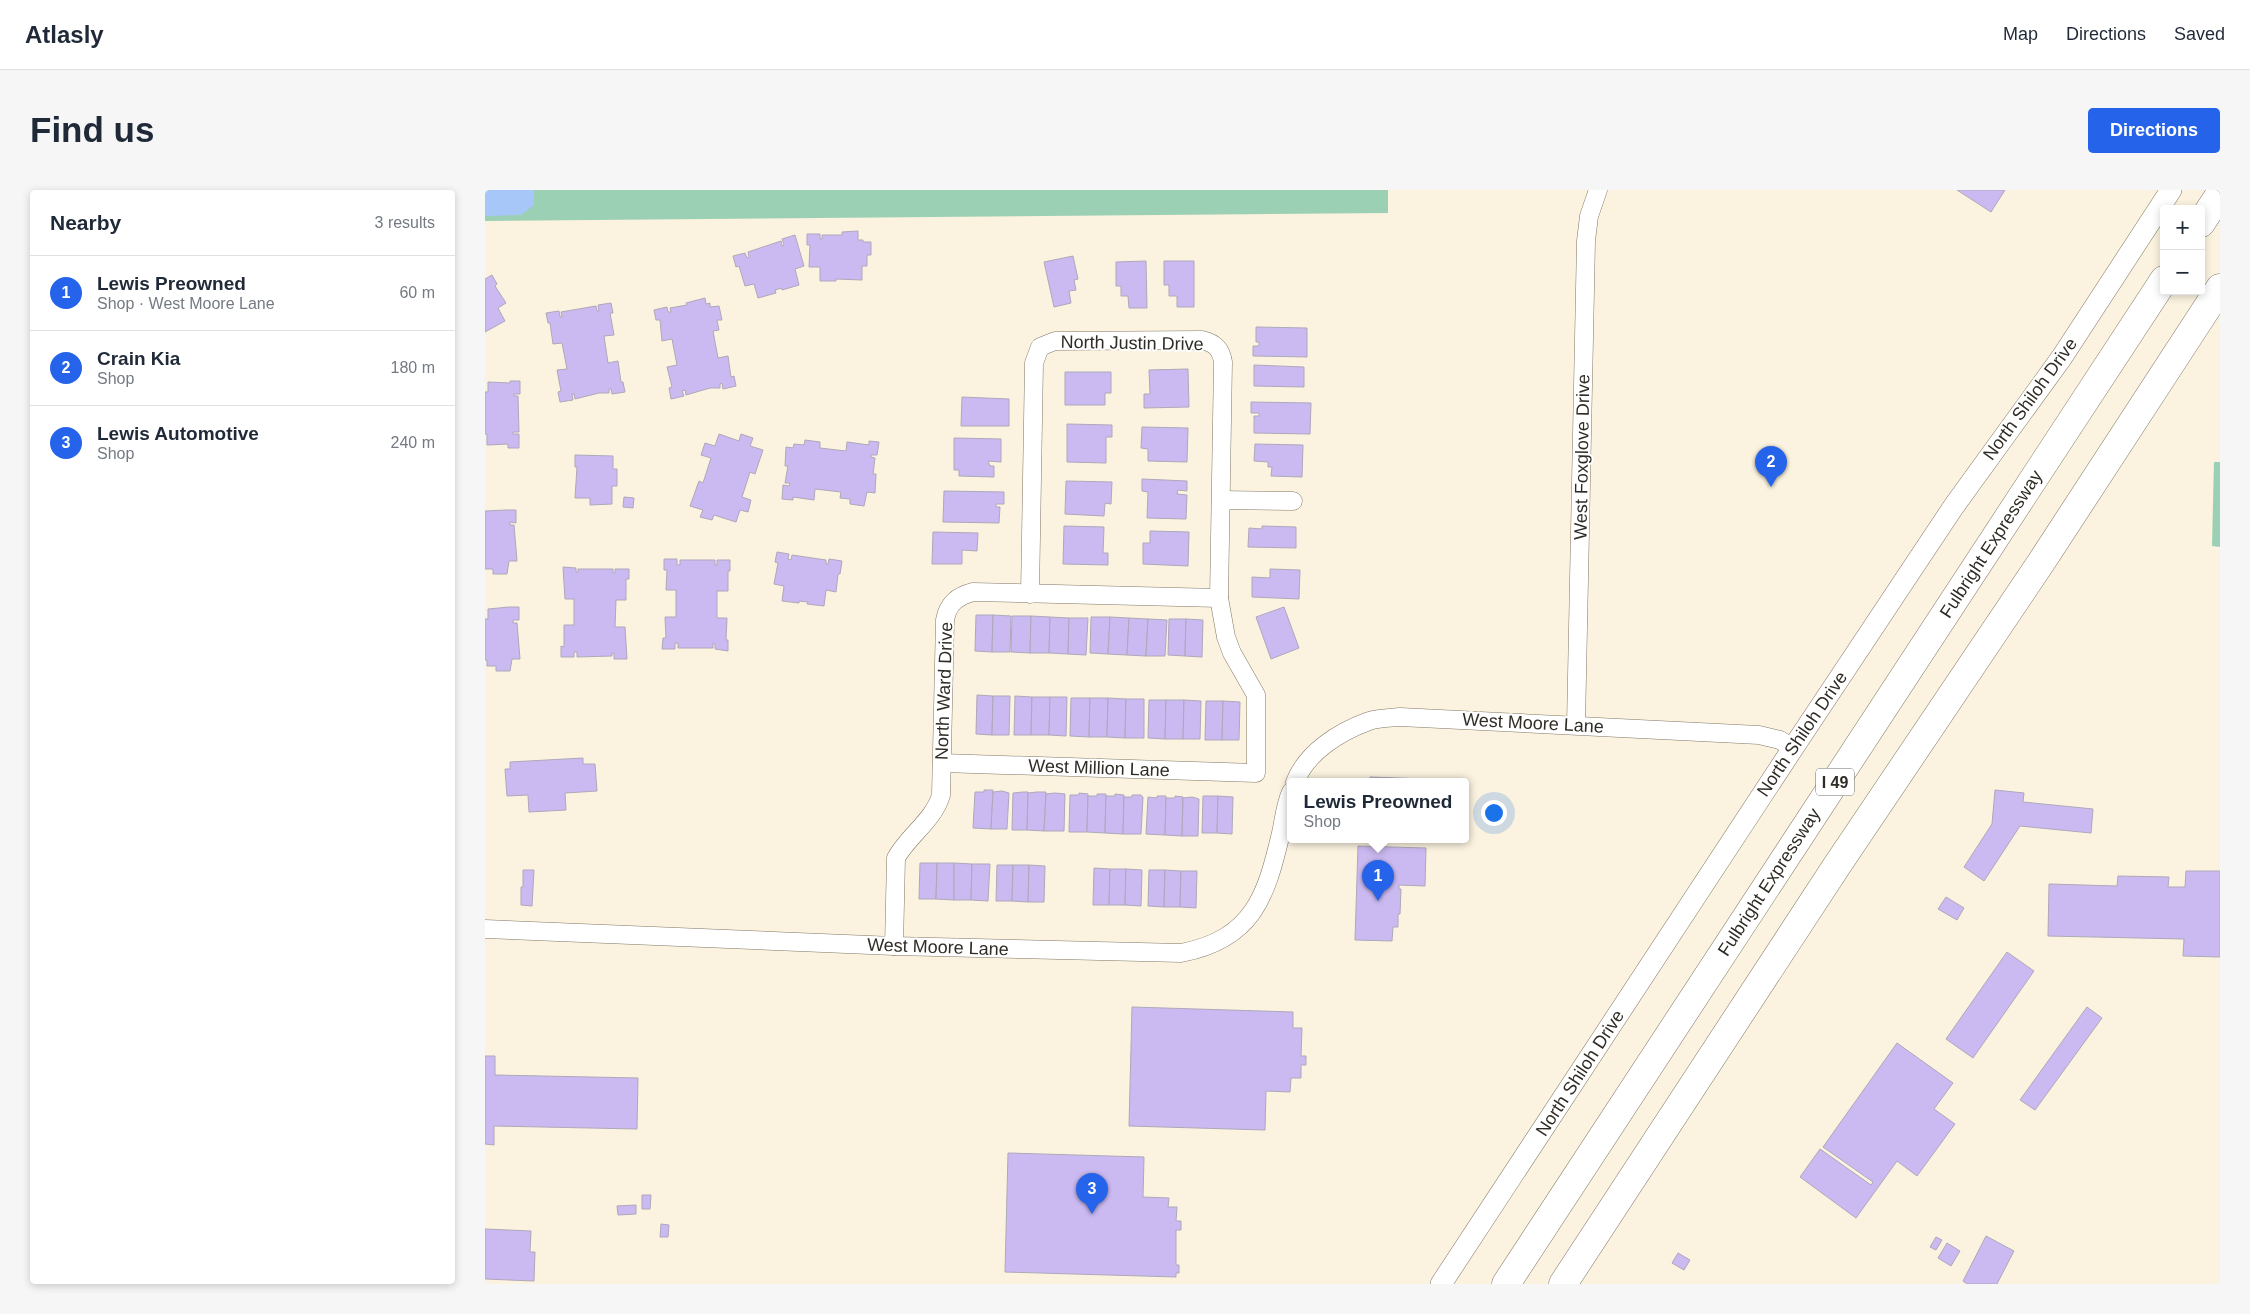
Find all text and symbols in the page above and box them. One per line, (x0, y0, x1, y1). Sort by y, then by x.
text: Atlasly (25, 21, 104, 48)
text: Map (2003, 24, 2038, 44)
text: Directions (2066, 24, 2146, 44)
text: Saved (2174, 24, 2225, 44)
button: Directions (2088, 108, 2220, 153)
text: Find us (30, 110, 154, 149)
map controls (2160, 205, 2205, 295)
button: + (2160, 205, 2205, 250)
text: Nearby (50, 211, 121, 234)
text: 3 results (375, 214, 435, 231)
button: − (2160, 250, 2205, 295)
text: Lewis Preowned (97, 273, 246, 294)
text: 1 (62, 284, 70, 301)
text: 60 m (399, 284, 435, 301)
text: Shop · West Moore Lane (97, 295, 275, 312)
street label: North Justin Drive (1060, 332, 1204, 354)
street label: North Shiloh Drive (1979, 334, 2081, 464)
text: Crain Kia (97, 348, 180, 369)
text: 2 (62, 359, 70, 376)
text: 180 m (391, 359, 435, 376)
text: Shop (97, 370, 134, 387)
street label: West Foxglove Drive (1571, 374, 1593, 540)
text: Lewis Automotive (97, 423, 259, 444)
text: 3 (62, 434, 70, 451)
text: 240 m (391, 434, 435, 451)
text: Shop (97, 445, 134, 462)
pin: 2 (1755, 446, 1787, 487)
street label: Fulbright Expressway (1936, 466, 2046, 622)
street label: North Ward Drive (932, 622, 956, 760)
street label: North Shiloh Drive (1753, 668, 1851, 800)
street label: West Moore Lane (1462, 709, 1604, 737)
street label: West Million Lane (1028, 756, 1170, 780)
road number: I 49 (1816, 768, 1854, 796)
popup (1287, 778, 1469, 843)
text: Lewis Preowned (1304, 791, 1452, 812)
your location (1481, 800, 1507, 826)
street label: Fulbright Expressway (1714, 804, 1824, 960)
text: Shop (1304, 813, 1341, 830)
pin: 1 (1362, 860, 1394, 901)
street label: West Moore Lane (867, 935, 1009, 959)
street label: North Shiloh Drive (1532, 1006, 1628, 1140)
pin: 3 (1076, 1173, 1108, 1214)

